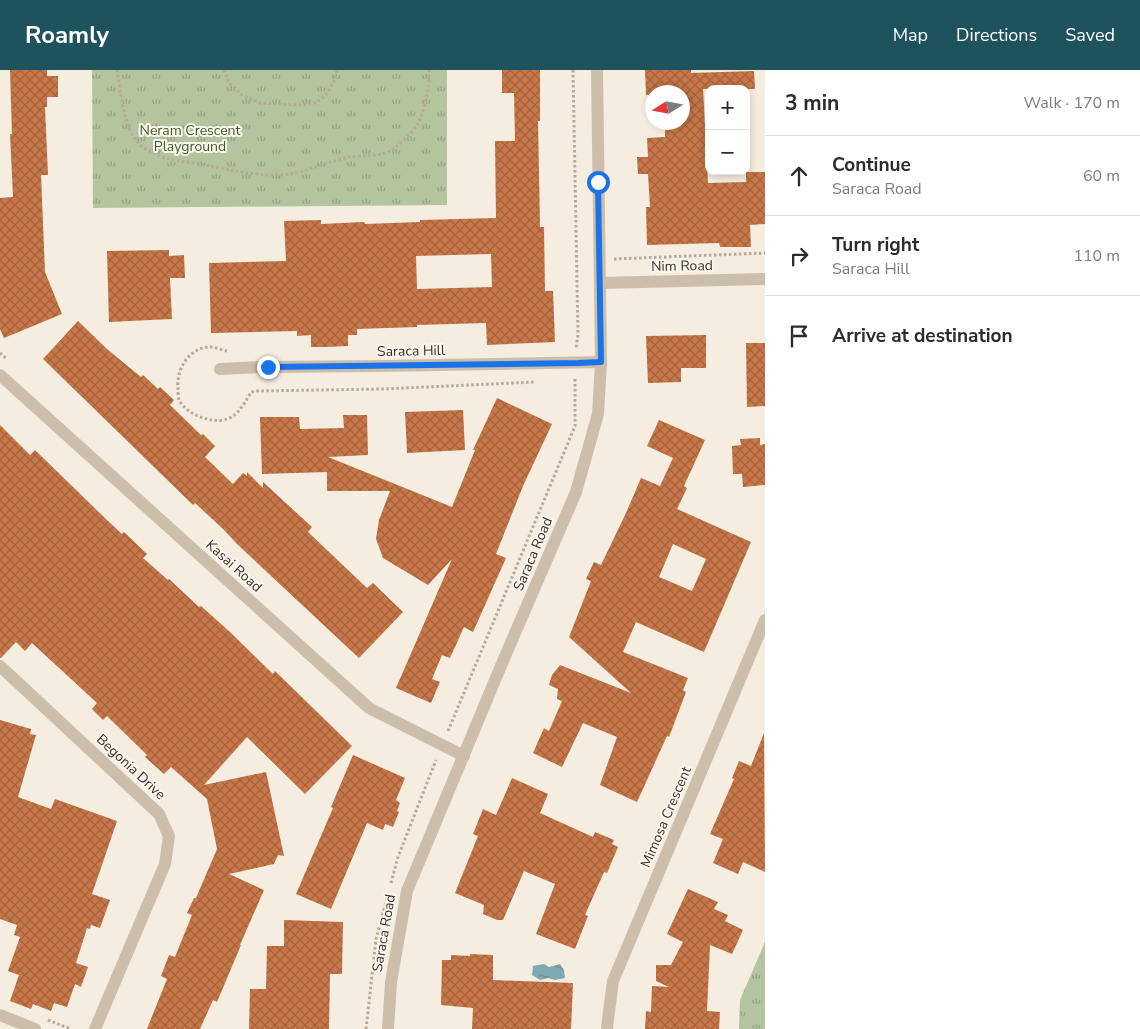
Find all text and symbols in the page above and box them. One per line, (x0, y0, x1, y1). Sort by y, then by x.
text: Roamly (25, 19, 109, 51)
text: Map (893, 23, 928, 47)
text: Directions (956, 23, 1037, 47)
text: Saved (1065, 23, 1115, 47)
north arrow (645, 85, 690, 130)
map controls (705, 85, 750, 175)
button: + (705, 85, 750, 130)
text: 3 min (785, 89, 839, 117)
text: Walk · 170 m (1024, 92, 1120, 114)
park label: Neram Crescent Playground (140, 121, 241, 156)
button: − (705, 130, 750, 175)
text: Continue (832, 152, 911, 178)
icon: ahead (785, 162, 813, 190)
text: 60 m (1083, 165, 1120, 187)
route start (587, 171, 610, 194)
text: Saraca Road (832, 178, 922, 200)
text: Turn right (832, 232, 919, 258)
icon: right (785, 242, 813, 270)
text: 110 m (1073, 245, 1120, 267)
street label: Nim Road (651, 256, 713, 276)
text: Saraca Hill (832, 258, 910, 280)
icon: arrive (785, 322, 813, 350)
text: Arrive at destination (832, 323, 1013, 349)
street label: Saraca Hill (377, 341, 446, 361)
route end (257, 356, 280, 379)
street label: Saraca Road (509, 514, 557, 594)
street label: Kasai Road (202, 536, 266, 596)
street label: Begonia Drive (92, 730, 170, 804)
street label: Mimosa Crescent (636, 764, 696, 870)
street label: Saraca Road (368, 893, 400, 973)

